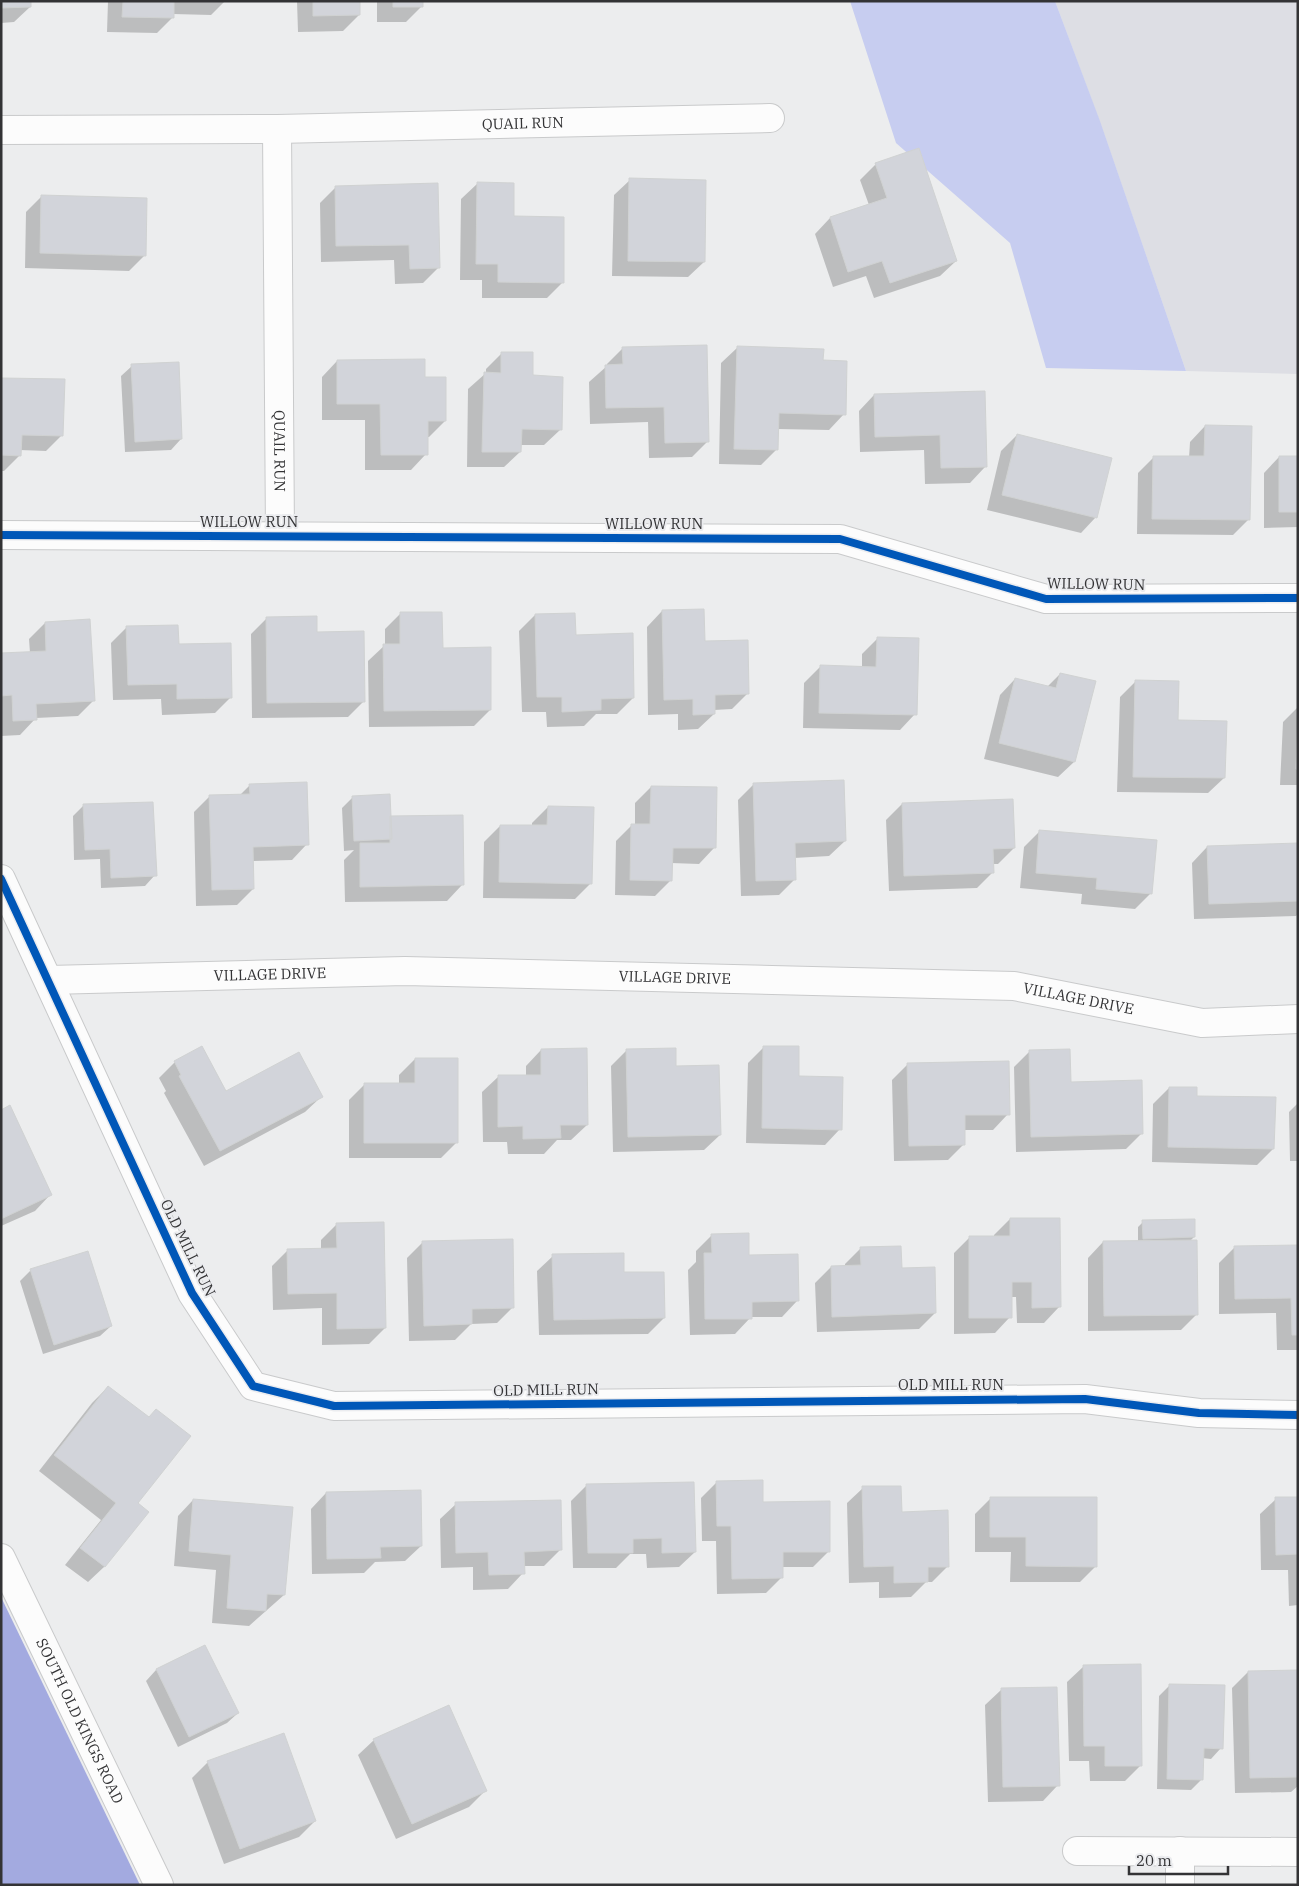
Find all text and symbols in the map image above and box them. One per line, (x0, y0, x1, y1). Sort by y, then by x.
street label: QUAIL RUN (482, 113, 564, 133)
street label: QUAIL RUN (270, 410, 290, 492)
street label: WILLOW RUN (200, 512, 298, 531)
street label: WILLOW RUN (605, 514, 703, 533)
street label: WILLOW RUN (1047, 573, 1145, 594)
street label: VILLAGE DRIVE (213, 963, 326, 985)
street label: VILLAGE DRIVE (618, 966, 731, 988)
street label: VILLAGE DRIVE (1022, 978, 1136, 1018)
street label: OLD MILL RUN (157, 1196, 220, 1300)
street label: OLD MILL RUN (898, 1375, 1004, 1394)
street label: OLD MILL RUN (493, 1379, 599, 1400)
street label: SOUTH OLD KINGS ROAD (32, 1635, 128, 1806)
scale bar (1129, 1844, 1228, 1876)
text: 20 m (1136, 1851, 1172, 1870)

